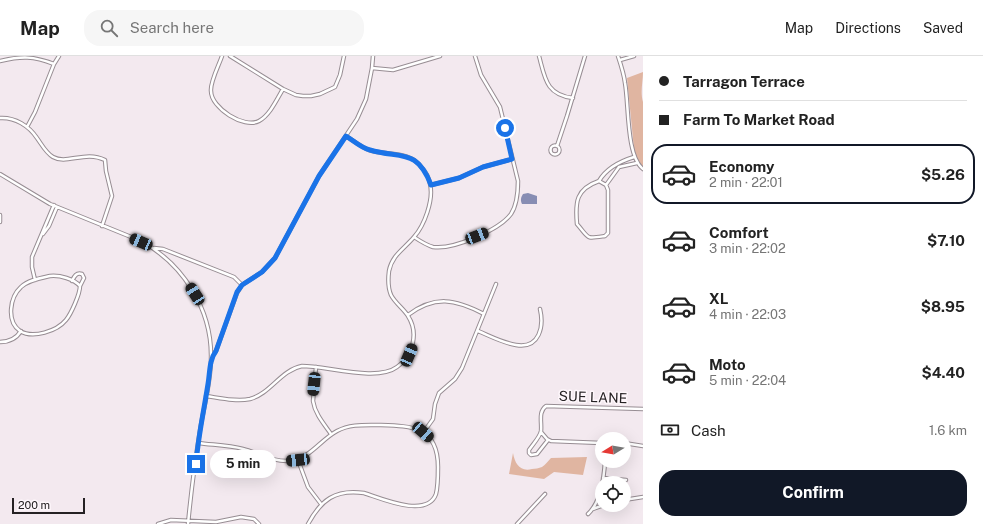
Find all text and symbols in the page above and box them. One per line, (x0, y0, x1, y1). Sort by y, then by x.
search box (84, 10, 364, 46)
text: Map (20, 17, 60, 39)
icon: search (98, 17, 120, 39)
text: Search here (130, 19, 214, 36)
text: Map (785, 20, 813, 36)
text: Directions (835, 20, 901, 36)
text: Saved (923, 20, 963, 36)
text: Tarragon Terrace (683, 73, 805, 90)
text: Farm To Market Road (683, 111, 835, 128)
route start (496, 119, 514, 137)
icon: car (661, 156, 697, 192)
text: Economy (709, 158, 774, 175)
text: $5.26 (921, 166, 965, 183)
text: 2 min · 22:01 (709, 175, 783, 190)
icon: car (661, 222, 697, 258)
text: Comfort (709, 224, 769, 241)
car (464, 226, 490, 246)
car (128, 232, 154, 252)
text: $7.10 (927, 232, 965, 249)
text: 3 min · 22:02 (709, 241, 786, 256)
car (183, 281, 207, 307)
icon: car (661, 288, 697, 324)
text: XL (709, 290, 728, 307)
text: $8.95 (921, 298, 965, 315)
text: 4 min · 22:03 (709, 307, 786, 322)
car (399, 342, 419, 368)
icon: car (661, 354, 697, 390)
text: Moto (709, 356, 746, 373)
text: $4.40 (921, 364, 965, 381)
car (307, 371, 321, 397)
text: 5 min · 22:04 (709, 373, 786, 388)
street label: SUE LANE (558, 388, 628, 406)
icon: cash (659, 419, 681, 441)
car (410, 420, 436, 444)
text: Cash (691, 422, 726, 439)
text: 1.6 km (929, 423, 967, 438)
north arrow (595, 432, 631, 468)
map controls (595, 432, 631, 512)
callout: 5 min (210, 450, 276, 478)
car (285, 453, 311, 467)
route end (187, 455, 205, 473)
text: 5 min (226, 456, 260, 471)
button: Confirm (659, 470, 967, 516)
button: locate (595, 476, 631, 512)
scale bar (12, 496, 85, 515)
text: 200 m (18, 499, 50, 511)

